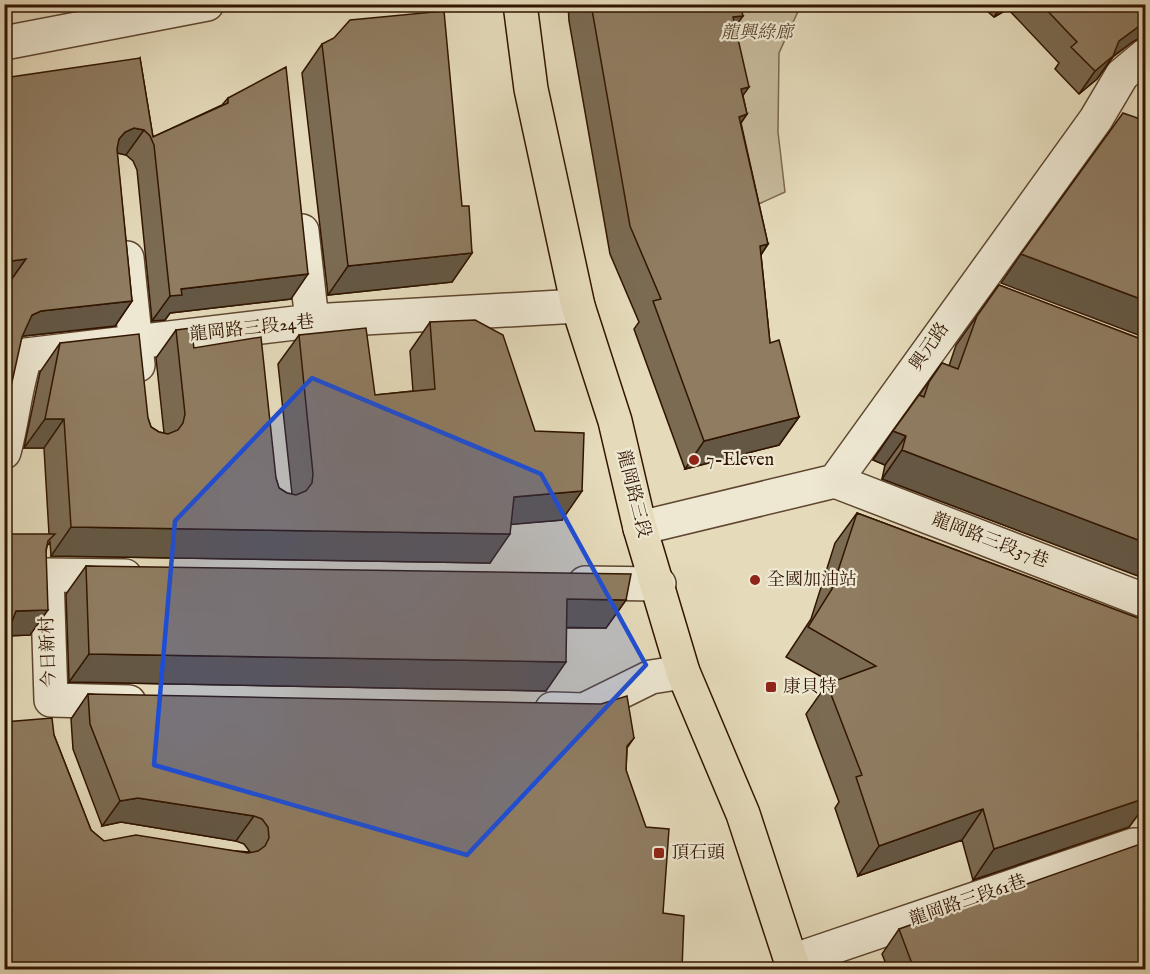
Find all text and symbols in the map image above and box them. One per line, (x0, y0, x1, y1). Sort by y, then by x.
park label: 龍興綠廊 (721, 22, 796, 45)
street label: 龍岡路三段24巷 (189, 311, 315, 347)
street label: 興元路 (905, 318, 955, 376)
street label: 龍岡路三段 (611, 448, 655, 540)
place label: 7-Eleven (706, 449, 775, 472)
marker: 7-Eleven (687, 453, 701, 467)
street label: 龍岡路三段37巷 (928, 508, 1052, 574)
place label: 全國加油站 (767, 569, 857, 592)
marker: 全國加油站 (748, 573, 762, 587)
street label: 今日新村 (36, 616, 62, 688)
place label: 康貝特 (783, 676, 837, 699)
marker: 康貝特 (764, 680, 778, 694)
place label: 頂石頭 (671, 842, 725, 865)
marker: 頂石頭 (652, 846, 666, 860)
street label: 龍岡路三段61巷 (906, 870, 1030, 932)

